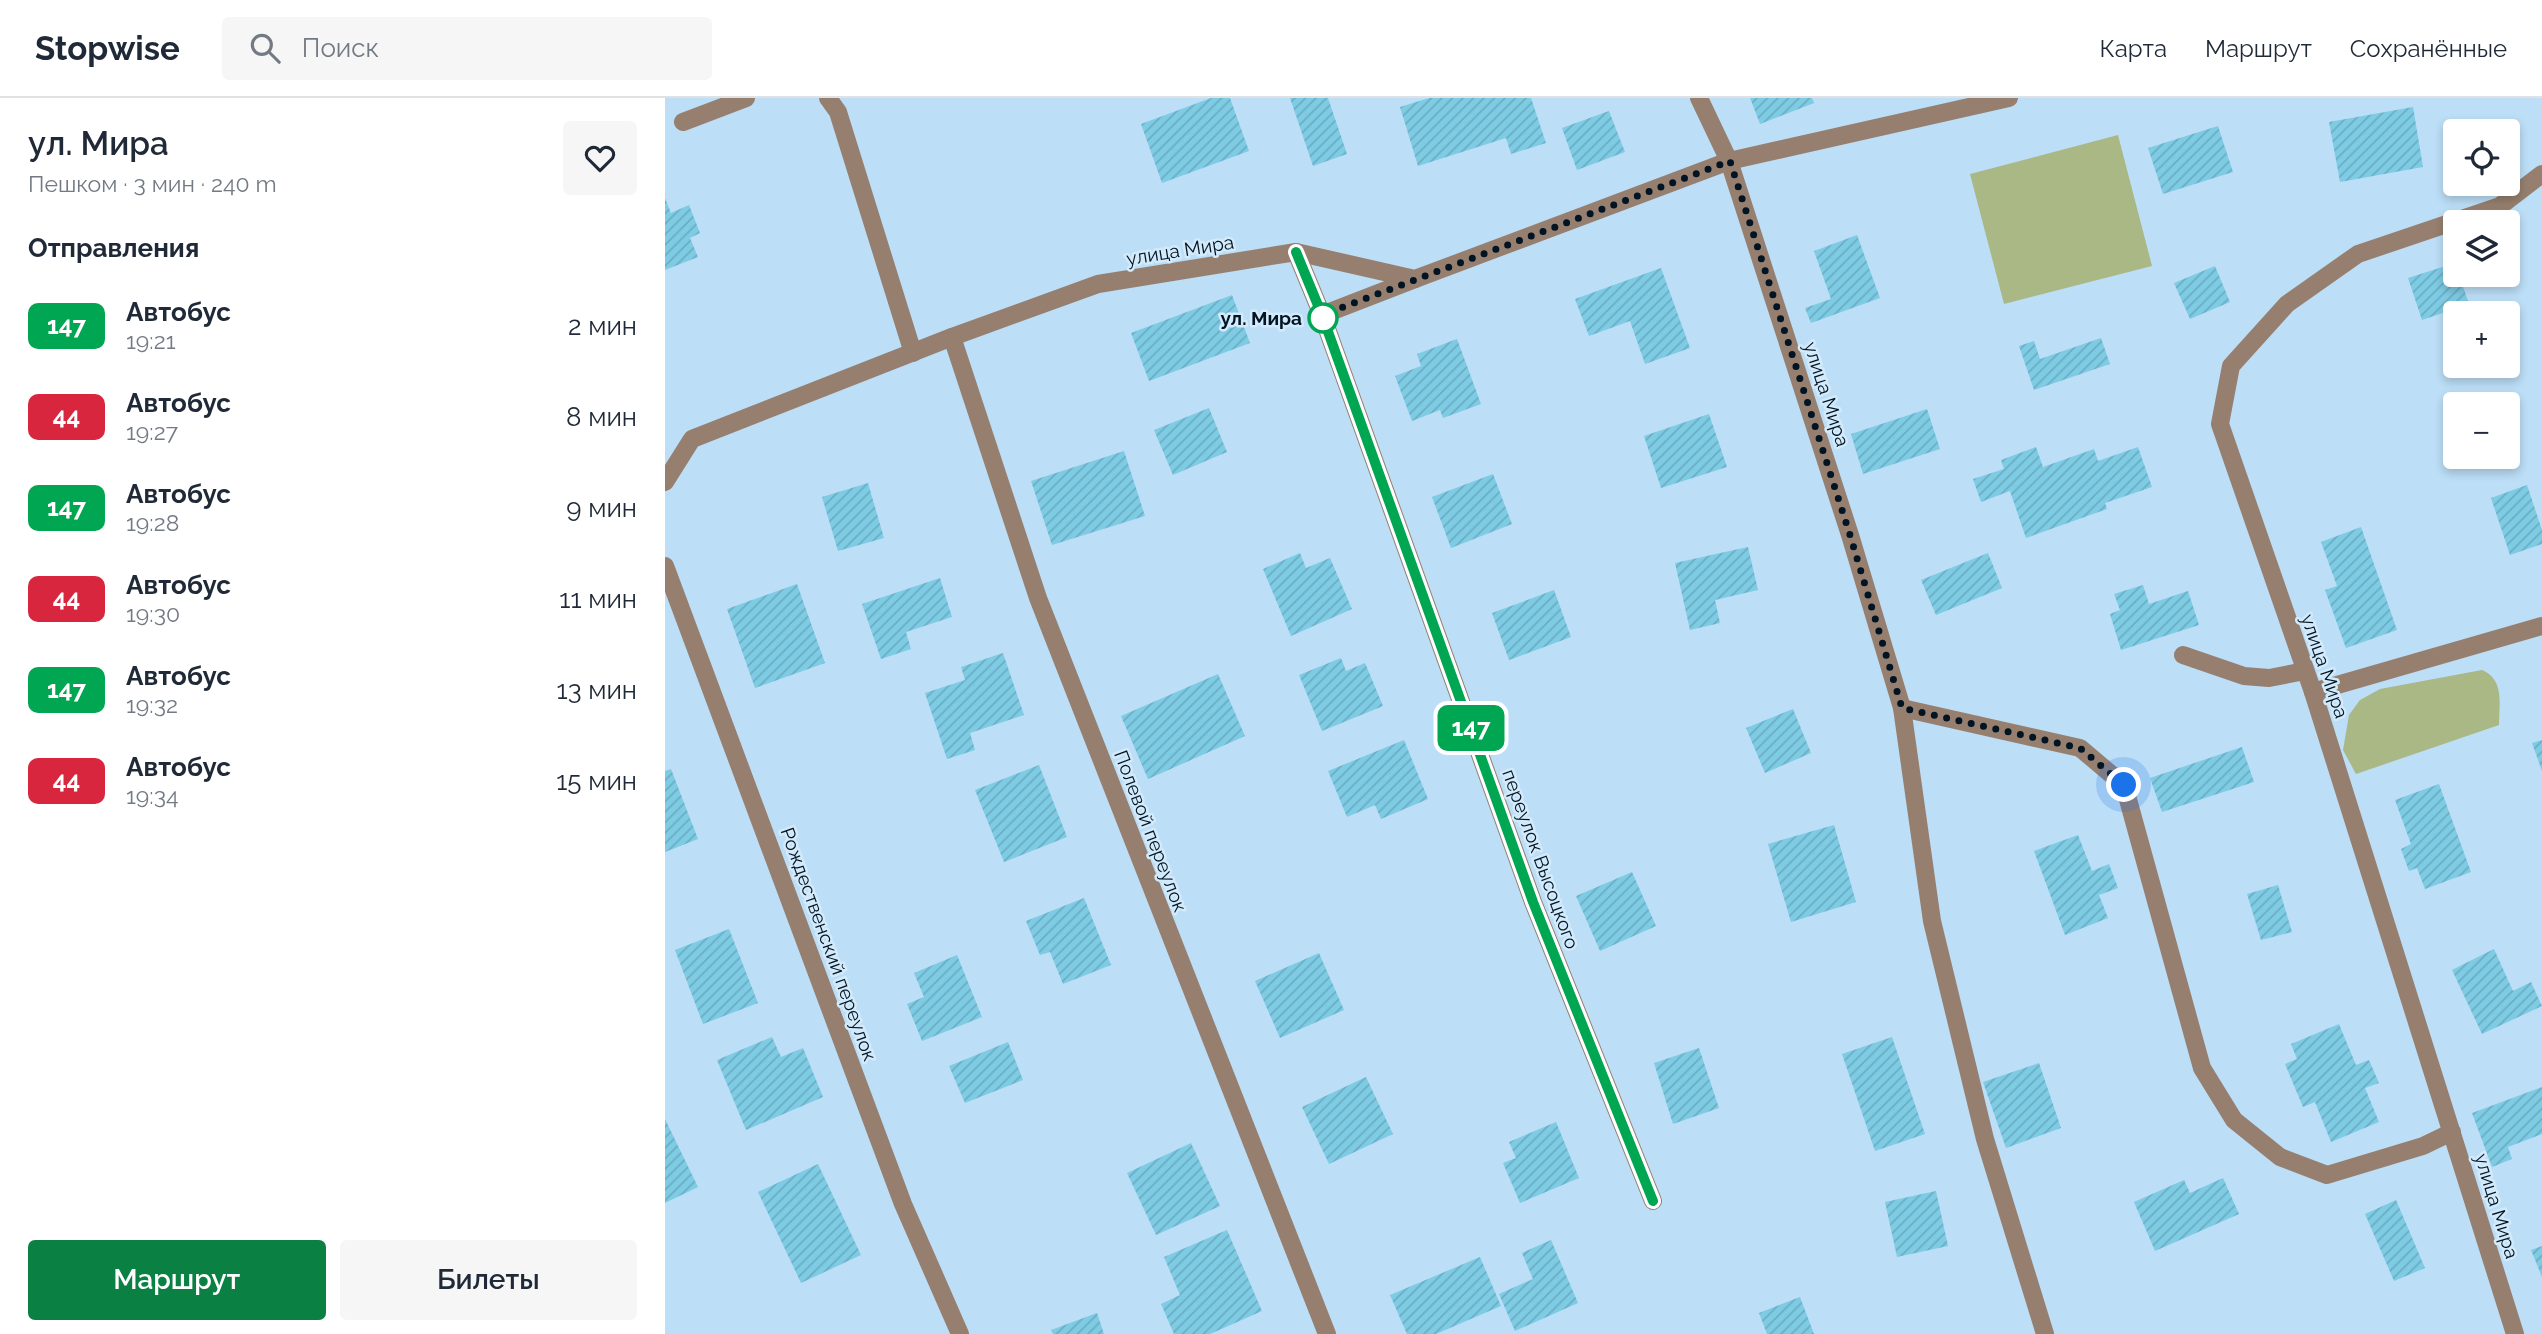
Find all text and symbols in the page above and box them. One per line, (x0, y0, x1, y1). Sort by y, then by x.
search box (222, 17, 712, 80)
text: Stopwise (35, 29, 180, 68)
icon: search (246, 29, 284, 67)
text: Поиск (302, 33, 379, 63)
text: Карта (2099, 34, 2167, 63)
text: Маршрут (2205, 34, 2312, 63)
text: Сохранённые (2350, 34, 2507, 63)
map controls (2443, 119, 2520, 469)
button: locate (2443, 119, 2520, 196)
button: heart (563, 121, 637, 195)
text: ул. Мира (28, 124, 169, 163)
text: Пешком · 3 мин · 240 m (28, 170, 277, 197)
button: layers (2443, 210, 2520, 287)
street label: улица Мира (1125, 231, 1235, 269)
text: Отправления (28, 233, 199, 263)
text: Автобус (126, 297, 231, 327)
button: + (2443, 301, 2520, 378)
marker: ул. Мира (1308, 303, 1338, 333)
place label: ул. Мира (1220, 307, 1302, 329)
text: 147 (47, 311, 86, 340)
text: 2 мин (568, 311, 637, 341)
text: 19:21 (126, 327, 175, 354)
street label: улица Мира (1800, 339, 1854, 449)
text: Автобус (126, 388, 231, 418)
button: − (2443, 392, 2520, 469)
text: 44 (53, 402, 80, 431)
text: 8 мин (566, 402, 637, 432)
text: 19:27 (126, 418, 178, 445)
text: Автобус (126, 479, 231, 509)
text: 147 (47, 493, 86, 522)
text: 9 мин (566, 493, 637, 523)
text: 19:28 (126, 509, 179, 536)
text: Автобус (126, 570, 231, 600)
text: 44 (53, 584, 80, 613)
text: 11 мин (559, 584, 637, 614)
text: 19:30 (126, 600, 180, 627)
street label: улица Мира (2297, 611, 2353, 721)
text: Автобус (126, 661, 231, 691)
text: 147 (47, 675, 86, 704)
text: 13 мин (557, 675, 637, 705)
text: 19:32 (126, 691, 178, 718)
line badge: 147 (1431, 705, 1511, 751)
text: 147 (1451, 713, 1491, 742)
street label: Полевой переулок (1110, 747, 1192, 915)
text: Автобус (126, 752, 231, 782)
text: 44 (53, 766, 80, 795)
text: 15 мин (556, 766, 637, 796)
street label: переулок Высоцкого (1498, 766, 1584, 952)
your location (2106, 767, 2141, 802)
text: 19:34 (126, 782, 179, 809)
street label: Рождественский переулок (776, 824, 882, 1064)
street label: улица Мира (2471, 1151, 2523, 1261)
button: Маршрут (28, 1240, 326, 1320)
button: Билеты (340, 1240, 637, 1320)

